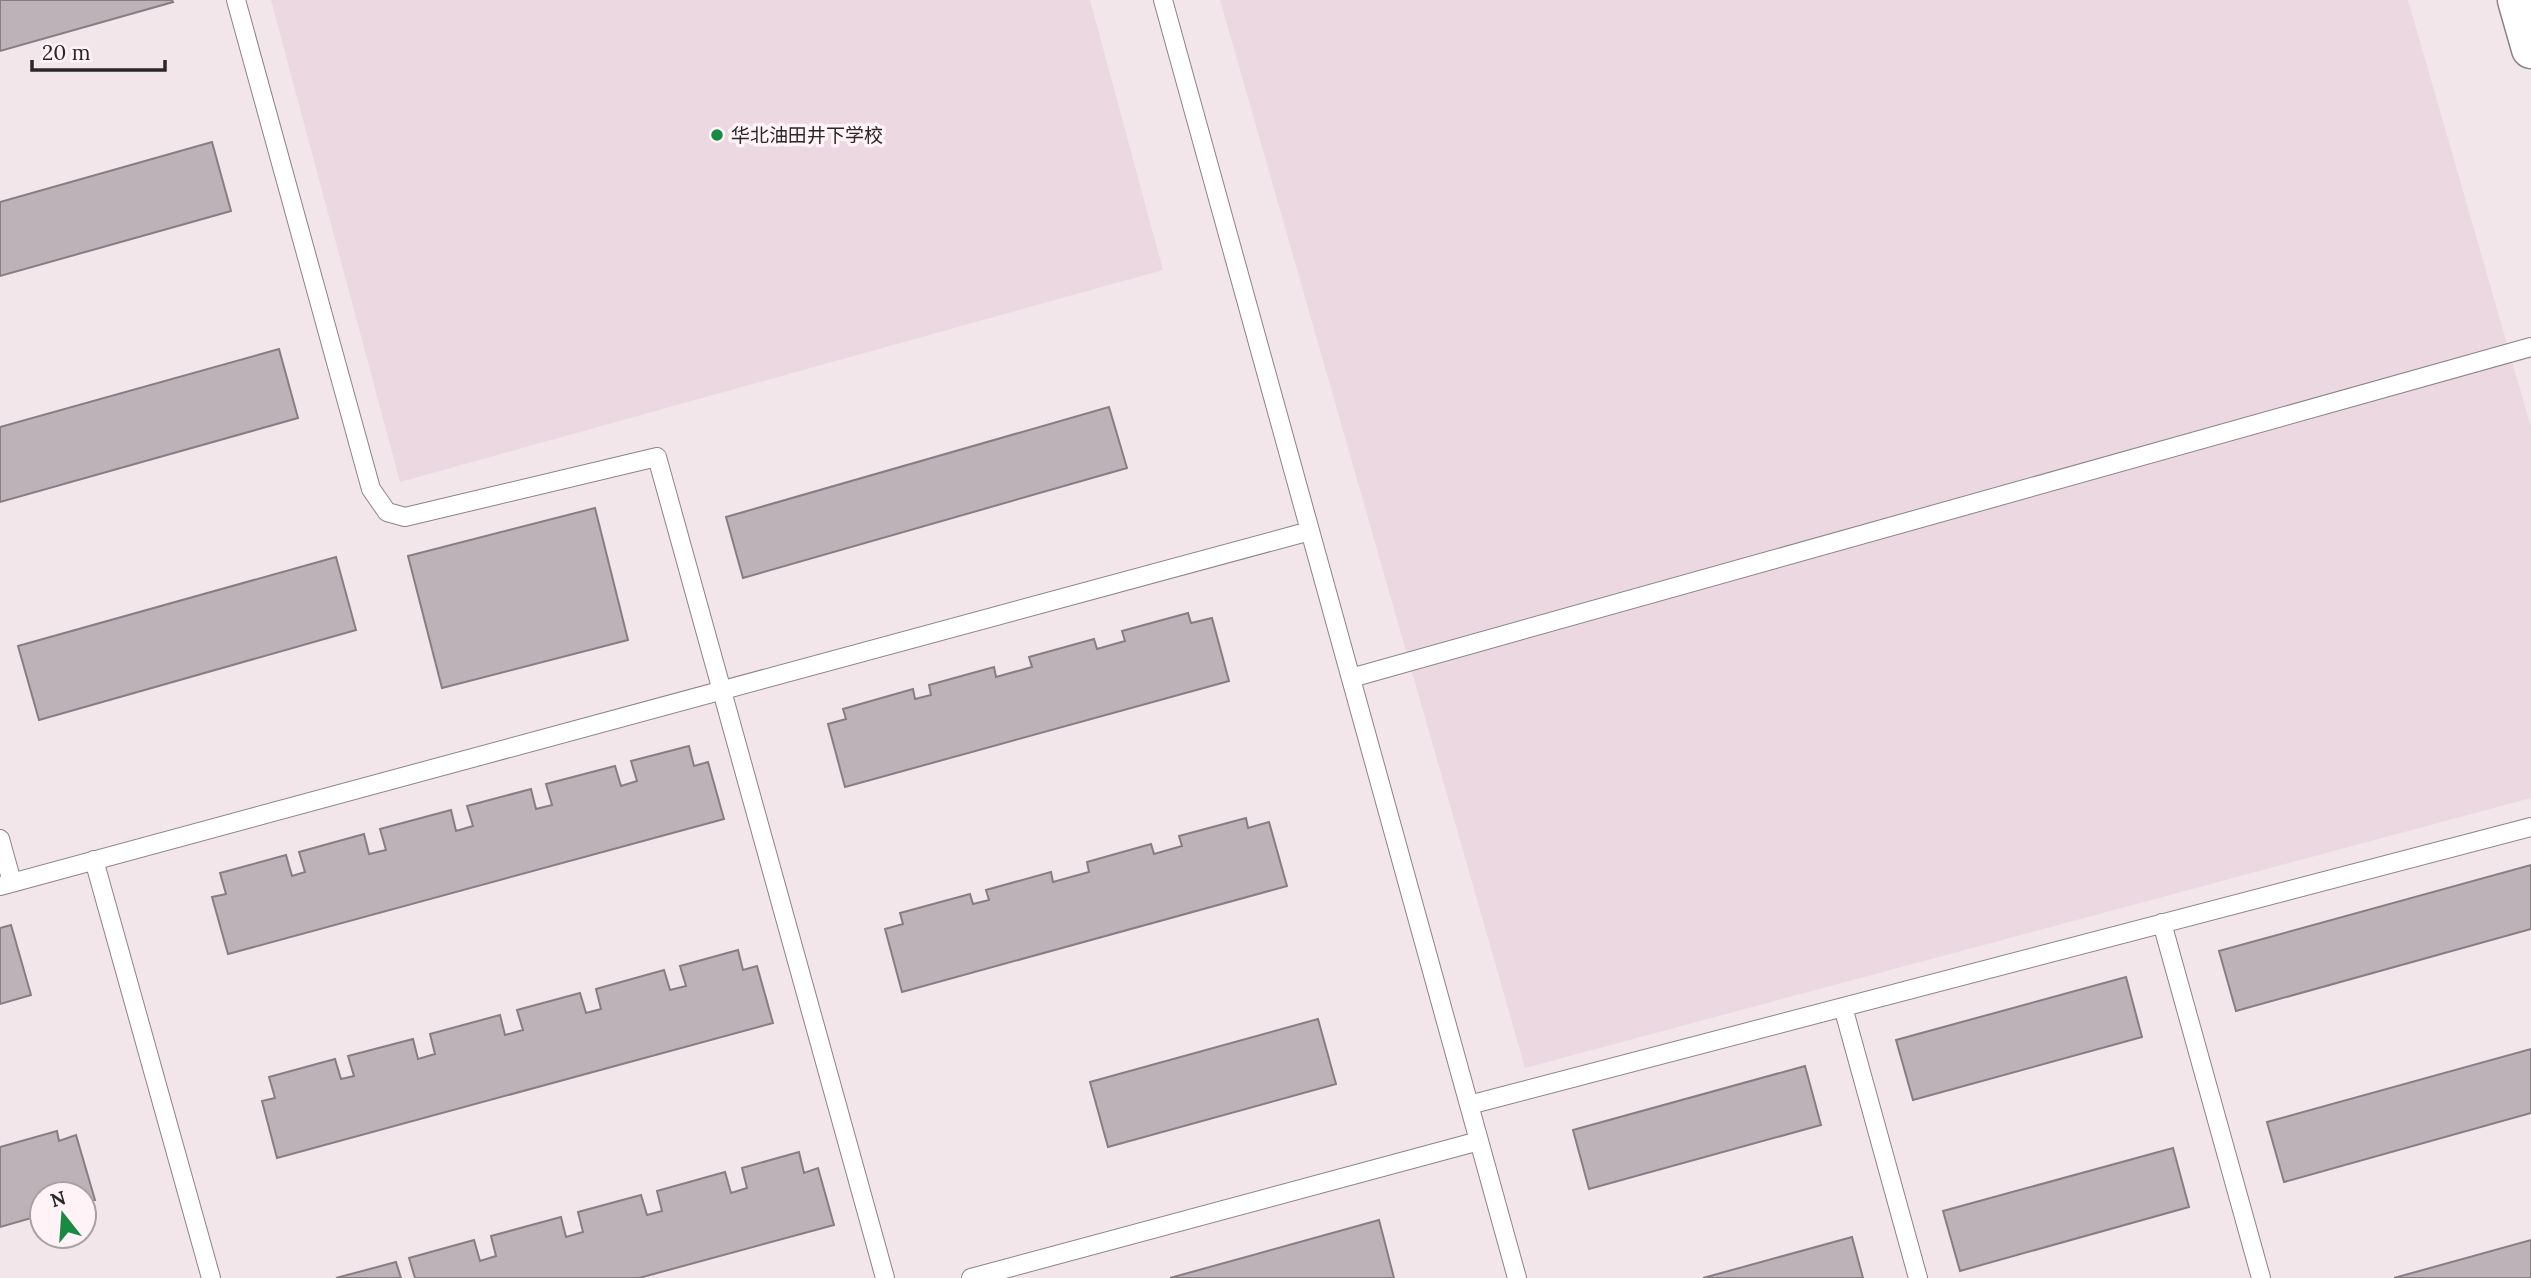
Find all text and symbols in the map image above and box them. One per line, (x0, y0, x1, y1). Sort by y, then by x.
scale bar (32, 28, 164, 72)
text: 20 m (42, 39, 91, 66)
place label: 华北油田井下学校 (731, 123, 883, 147)
marker: 华北油田井下学校 (709, 127, 725, 143)
north arrow (28, 1180, 98, 1250)
text: N (47, 1185, 69, 1212)

